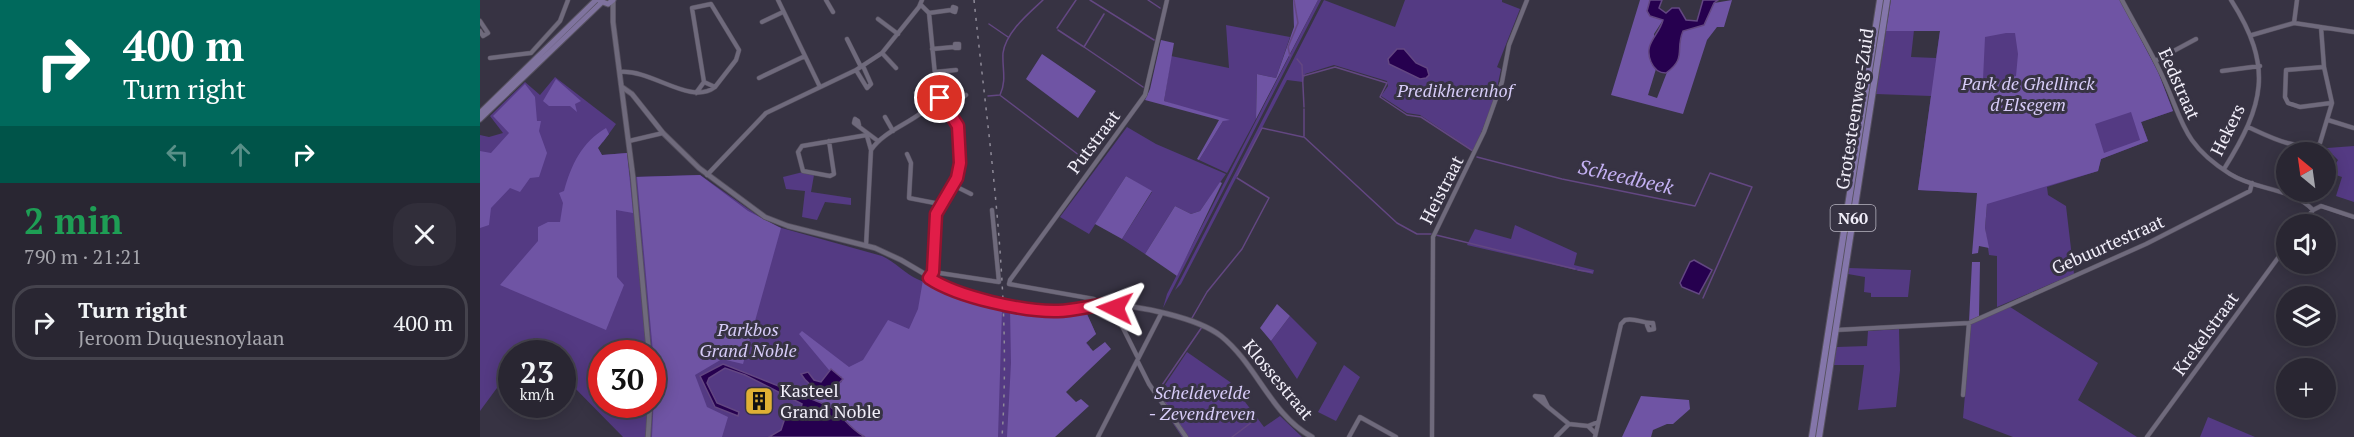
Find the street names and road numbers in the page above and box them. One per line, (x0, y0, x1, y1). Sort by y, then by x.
street label: Grotesteenweg-Zuid (1829, 26, 1879, 191)
street label: Eedstraat (2154, 44, 2206, 123)
street label: Hekers (2204, 100, 2250, 160)
street label: Putstraat (1061, 104, 1125, 178)
street label: Heistraat (1414, 151, 1469, 228)
road number: N60 (1830, 205, 1876, 231)
street label: Gebuurtestraat (2048, 208, 2168, 280)
street label: Krekelstraat (2167, 287, 2244, 380)
street label: Klossestraat (1238, 334, 1320, 425)

